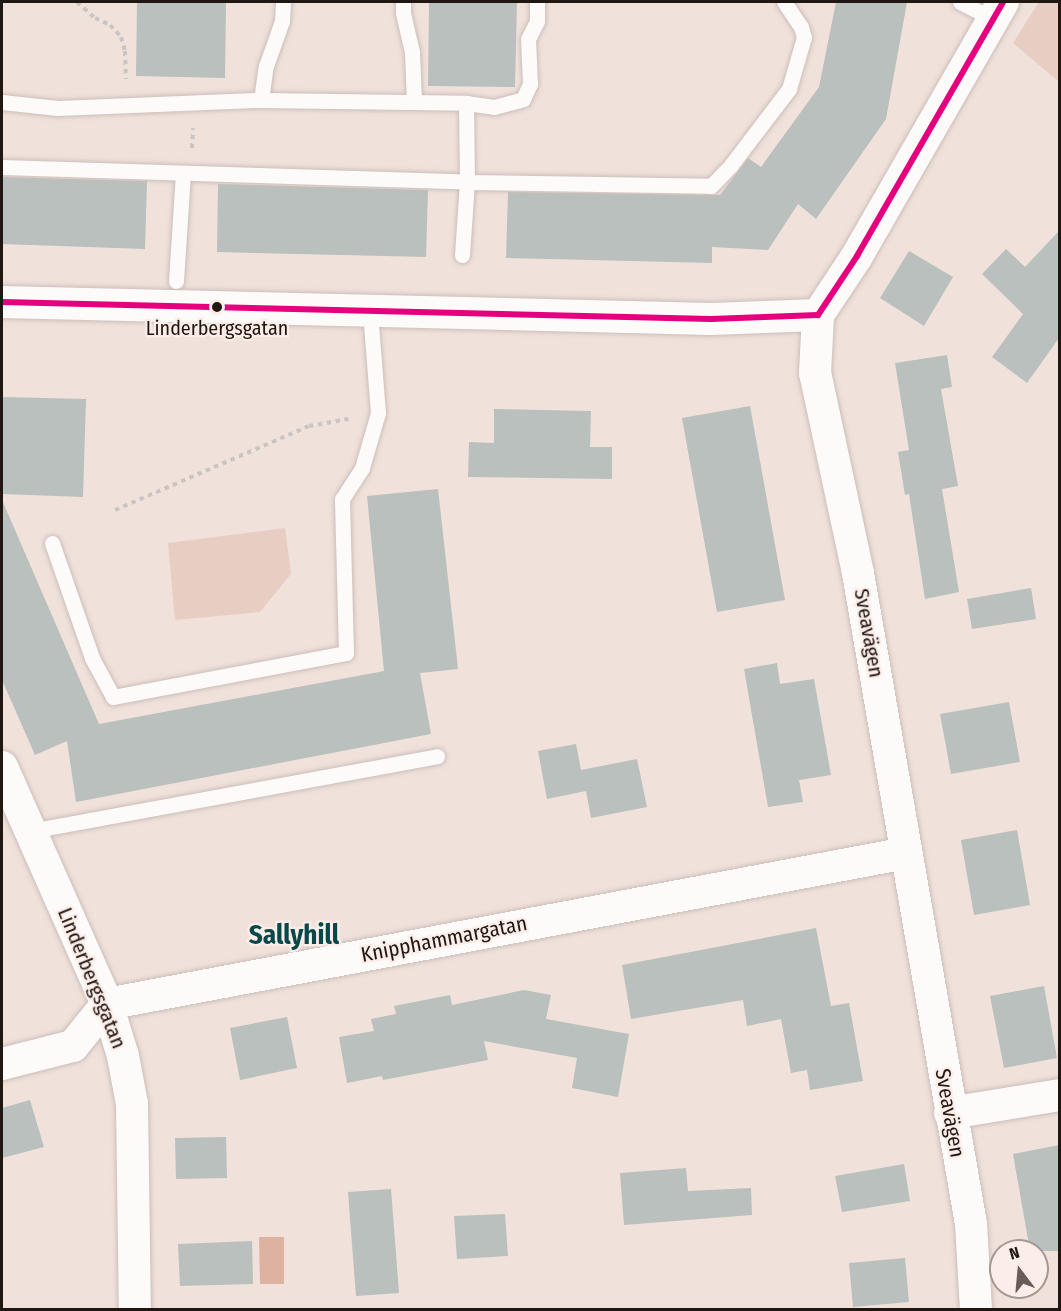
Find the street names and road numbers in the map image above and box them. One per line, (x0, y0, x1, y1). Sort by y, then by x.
street label: Sveavägen (849, 587, 889, 679)
street label: Linderbergsgatan (52, 904, 132, 1052)
street label: Knipphammargatan (359, 911, 529, 967)
street label: Sveavägen (930, 1067, 970, 1159)

